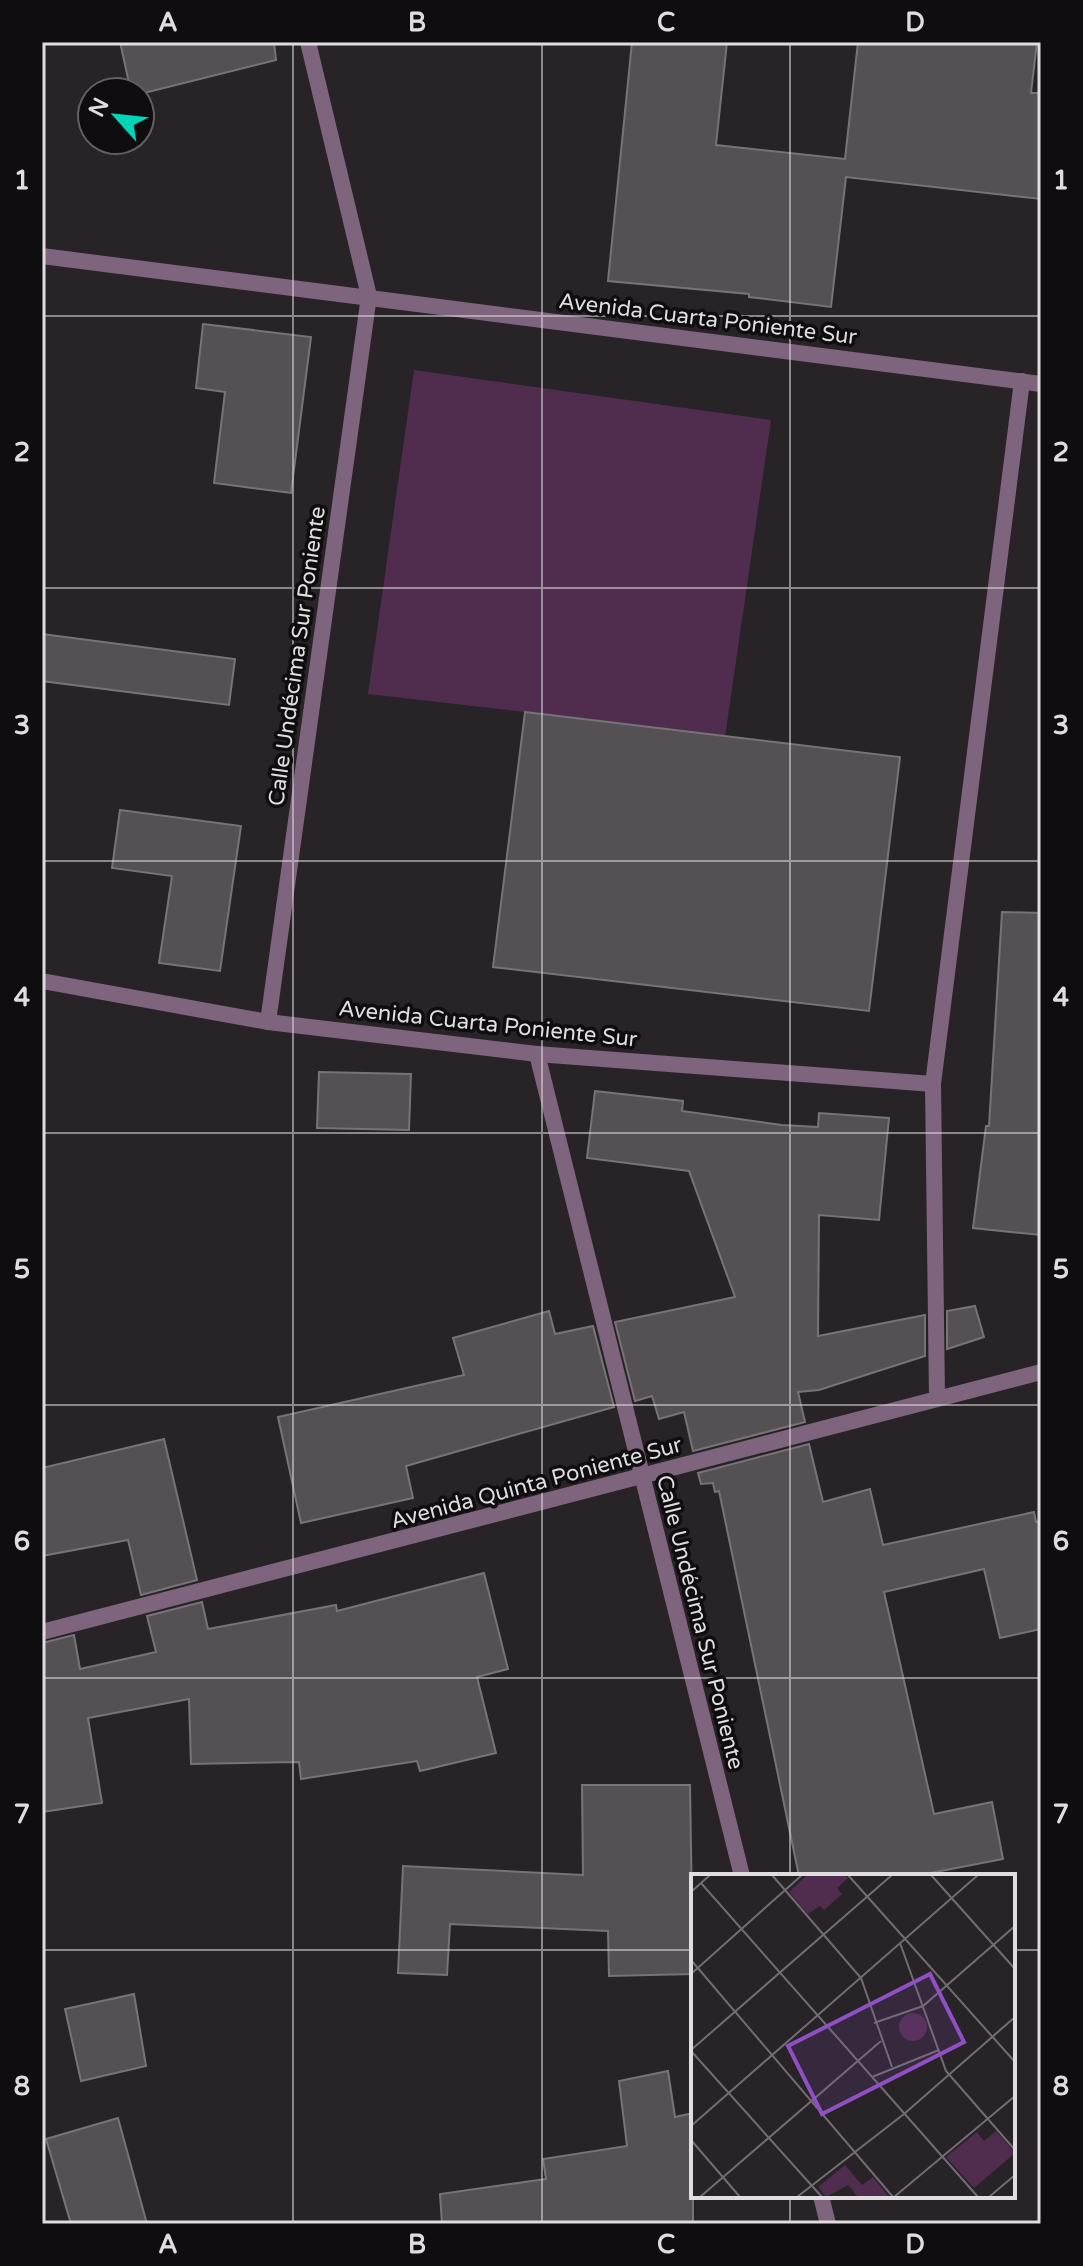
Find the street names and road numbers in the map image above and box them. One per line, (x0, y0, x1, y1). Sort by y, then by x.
street label: Avenida Cuarta Poniente Sur (557, 288, 859, 350)
street label: Calle Undécima Sur Poniente (263, 505, 331, 808)
street label: Avenida Cuarta Poniente Sur (337, 995, 639, 1053)
street label: Avenida Quinta Poniente Sur (388, 1431, 685, 1534)
street label: Calle Undécima Sur Poniente (651, 1472, 749, 1772)

